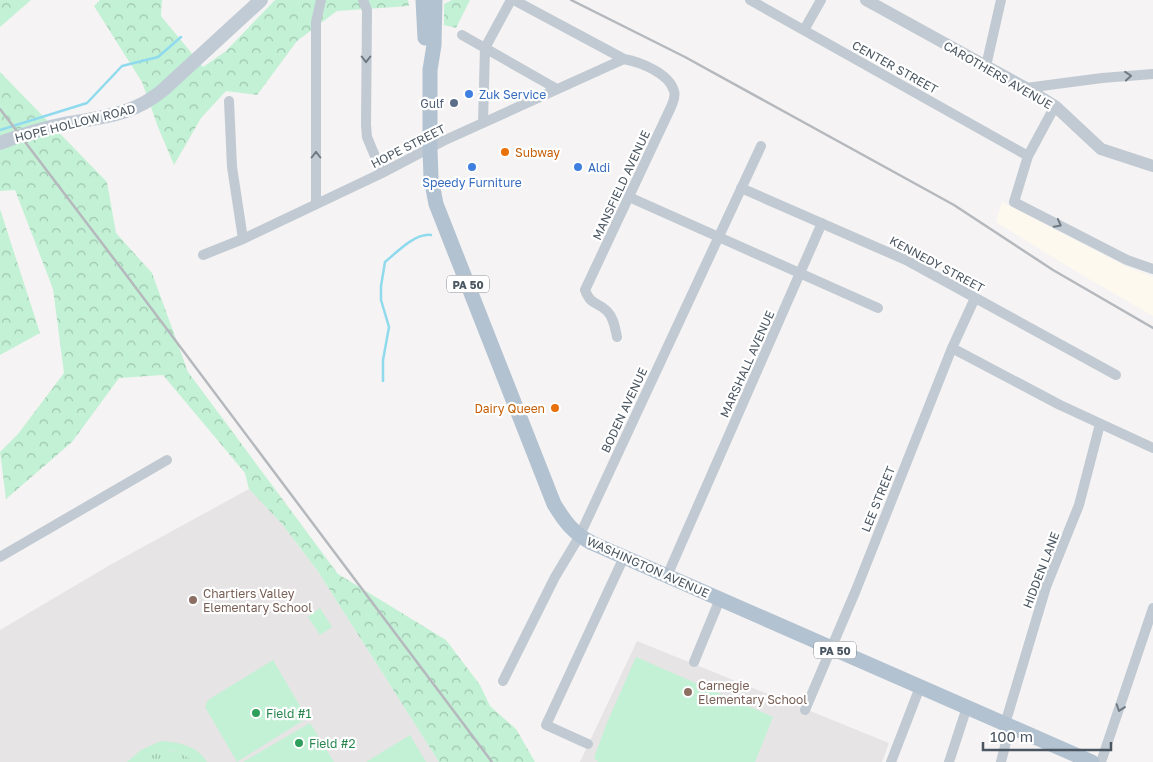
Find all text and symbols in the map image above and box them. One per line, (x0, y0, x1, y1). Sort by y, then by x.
street label: CENTER STREET (849, 37, 941, 97)
street label: CAROTHERS AVENUE (941, 38, 1055, 112)
one-way arrow (361, 56, 371, 63)
one-way arrow (1124, 71, 1132, 82)
place label: Zuk Service (479, 87, 546, 102)
marker: Zuk Service (463, 88, 475, 100)
place label: Gulf (420, 96, 445, 111)
marker: Gulf (448, 97, 460, 109)
street label: HOPE HOLLOW ROAD (13, 101, 137, 145)
street label: HOPE STREET (368, 121, 448, 171)
street label: MANSFIELD AVENUE (589, 128, 653, 242)
place label: Subway (515, 145, 560, 160)
marker: Subway (499, 146, 511, 158)
one-way arrow (311, 151, 321, 159)
place label: Aldi (588, 160, 610, 175)
marker: Speedy Furniture (466, 161, 478, 173)
marker: Aldi (572, 161, 584, 173)
place label: Speedy Furniture (422, 175, 522, 190)
one-way arrow (1052, 218, 1061, 228)
street label: KENNEDY STREET (887, 233, 987, 296)
road number: PA 50 (447, 276, 489, 292)
street label: MARSHALL AVENUE (717, 308, 777, 420)
street label: BODEN AVENUE (598, 365, 650, 455)
place label: Dairy Queen (474, 401, 545, 416)
marker: Dairy Queen (549, 402, 561, 414)
street label: LEE STREET (858, 463, 898, 534)
street label: HIDDEN LANE (1020, 530, 1062, 610)
street label: WASHINGTON AVENUE (584, 533, 712, 601)
place label: Chartiers Valley Elementary School (203, 586, 312, 615)
marker: Chartiers Valley Elementary School (187, 594, 199, 606)
road number: PA 50 (814, 642, 856, 658)
place label: Carnegie Elementary School (698, 678, 807, 707)
marker: Carnegie Elementary School (682, 686, 694, 698)
one-way arrow (1115, 703, 1125, 711)
place label: Field #1 (266, 706, 312, 721)
marker: Field #1 (250, 707, 262, 719)
scale bar (983, 720, 1110, 752)
text: 100 m (990, 727, 1033, 745)
place label: Field #2 (309, 736, 356, 751)
marker: Field #2 (293, 737, 305, 749)

